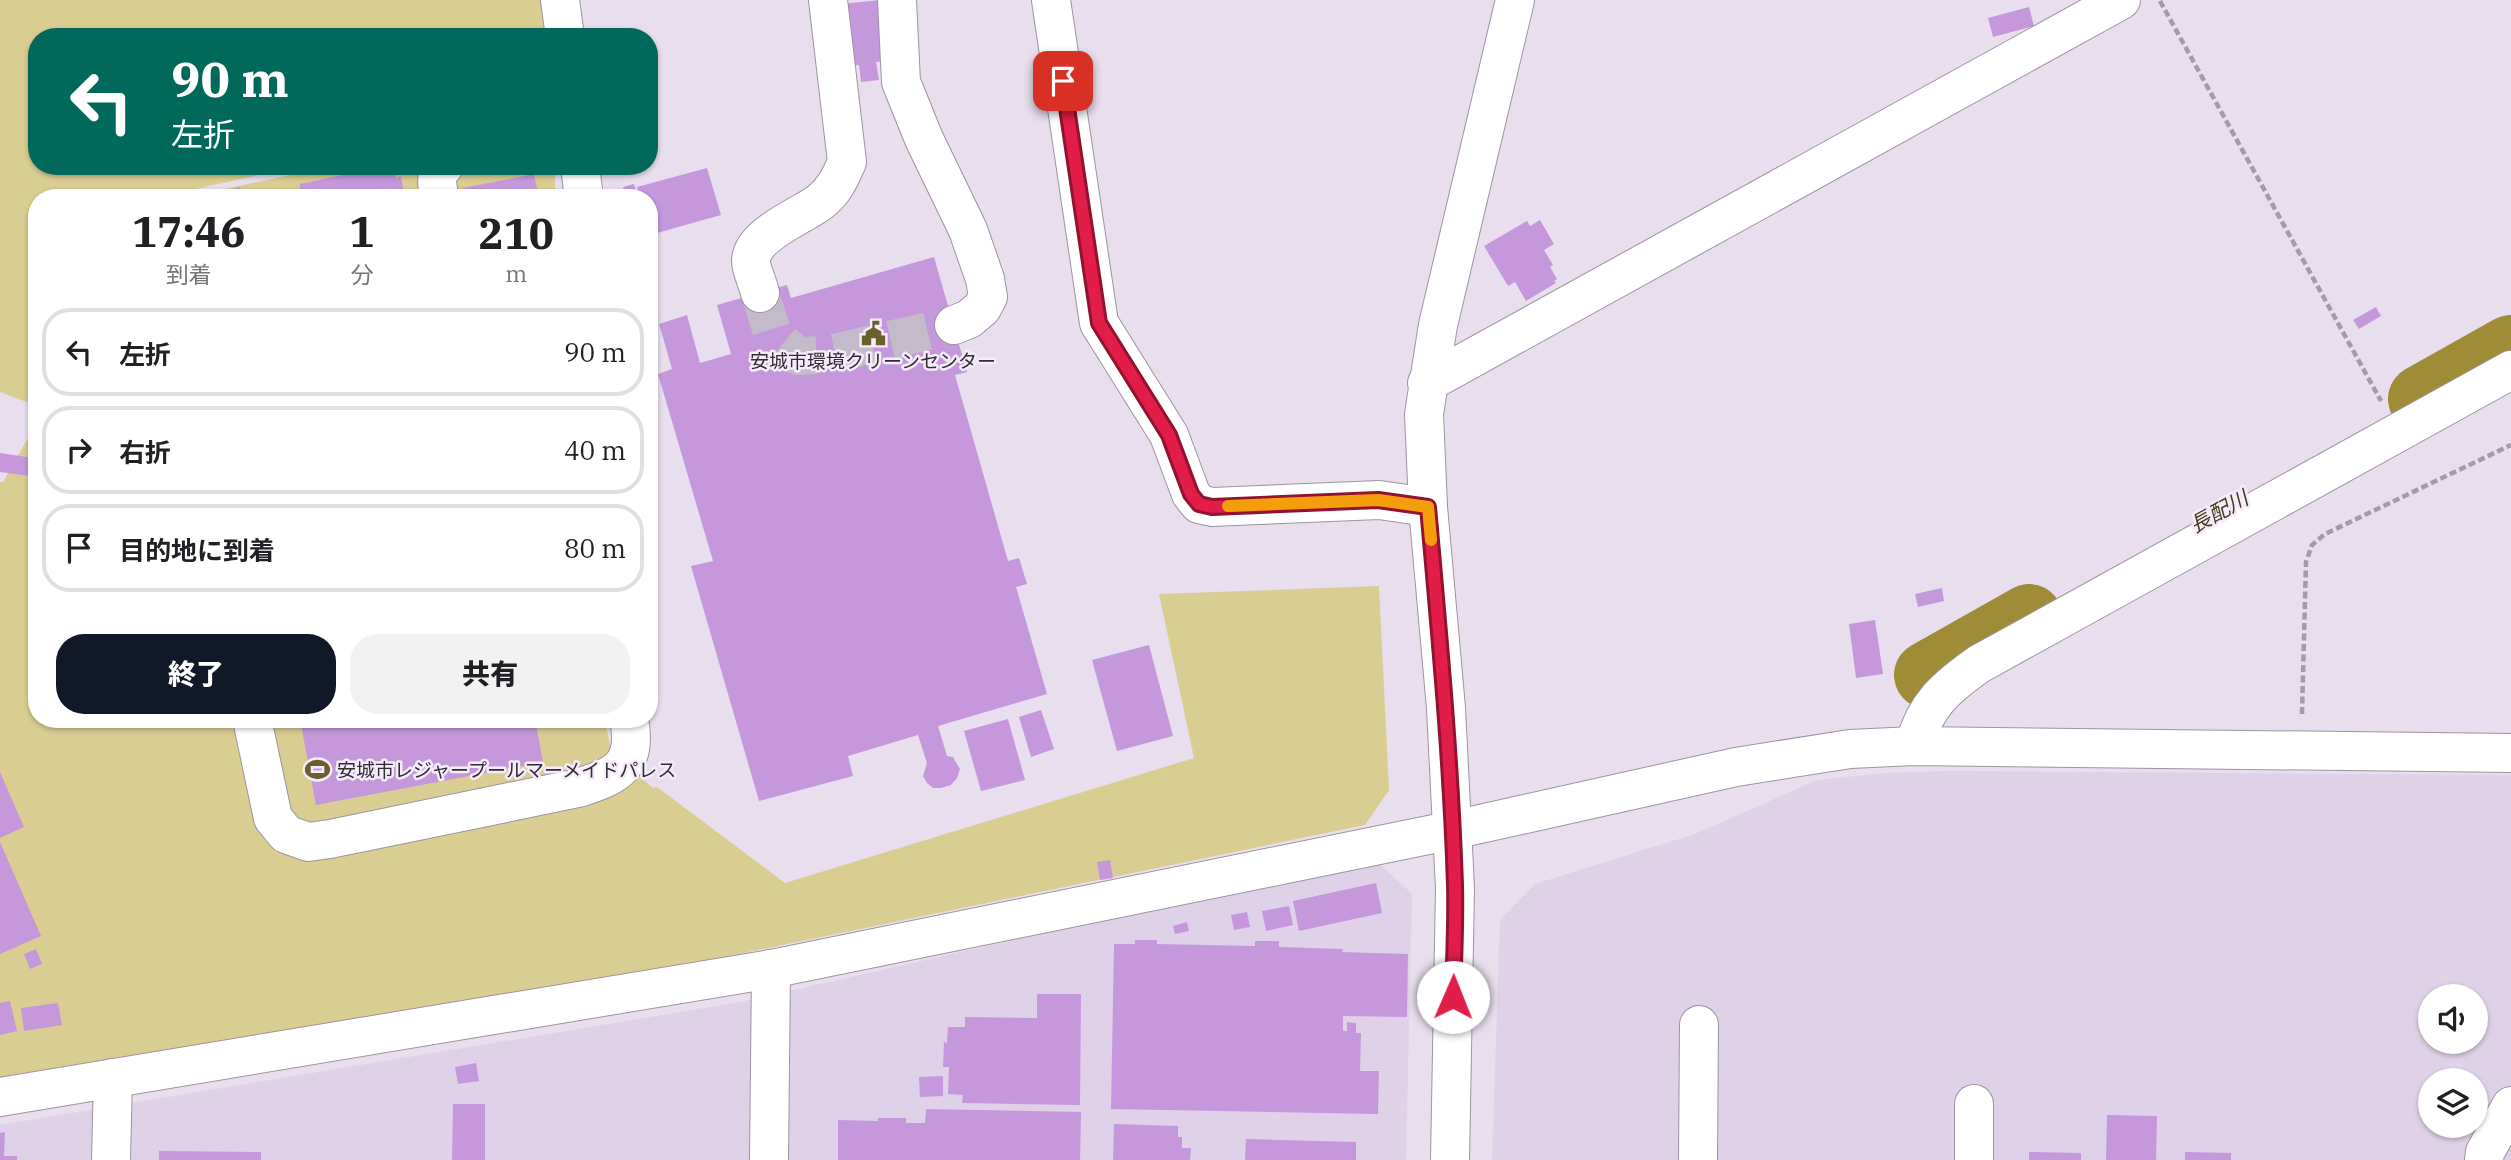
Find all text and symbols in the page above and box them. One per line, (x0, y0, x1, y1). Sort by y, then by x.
text: 90 m (171, 47, 289, 110)
pin (1033, 51, 1093, 111)
icon: left (56, 56, 147, 147)
icon: arrive (1044, 62, 1082, 100)
text: 左折 (171, 113, 235, 155)
text: 17:46 (132, 204, 245, 259)
text: 1 (349, 204, 375, 259)
text: 210 (478, 206, 554, 261)
text: m (505, 258, 527, 288)
text: 到着 (166, 259, 212, 289)
text: 分 (350, 259, 373, 289)
public building icon: 安城市環境クリーンセンター (859, 319, 887, 347)
icon: left (60, 333, 98, 371)
text: 90 m (564, 335, 626, 369)
text: 左折 (119, 337, 171, 371)
place label: 安城市環境クリーンセンター (750, 349, 996, 373)
icon: right (60, 431, 98, 469)
text: 40 m (564, 433, 626, 467)
text: 右折 (119, 435, 171, 469)
water label: 長配川 (2184, 483, 2255, 539)
icon: arrive (60, 529, 98, 567)
text: 80 m (564, 531, 626, 565)
text: 目的地に到着 (119, 533, 275, 567)
button: 終了 (56, 634, 336, 714)
button: 共有 (350, 634, 630, 714)
sports icon: 安城市レジャープールマーメイドパレス (303, 756, 331, 784)
place label: 安城市レジャープールマーメイドパレス (337, 758, 676, 782)
position arrow (1416, 960, 1490, 1034)
map controls (2418, 984, 2488, 1138)
button: sound (2418, 984, 2488, 1054)
button: layers (2418, 1068, 2488, 1138)

